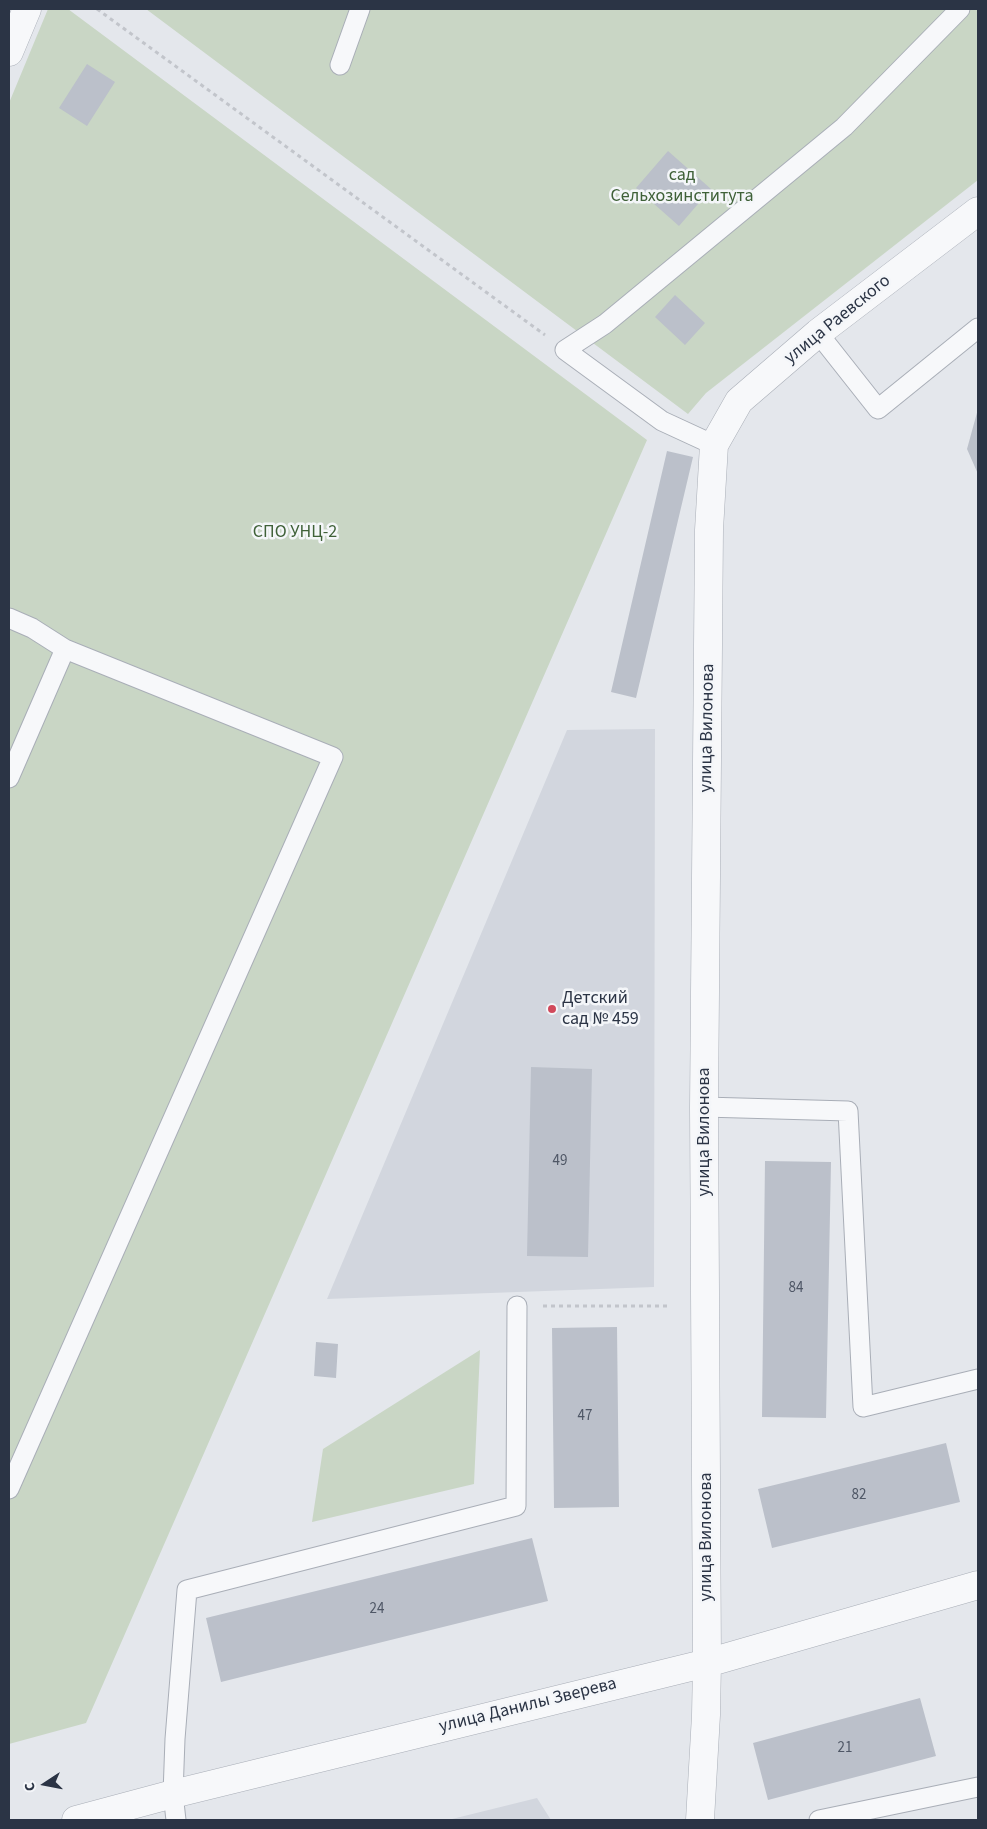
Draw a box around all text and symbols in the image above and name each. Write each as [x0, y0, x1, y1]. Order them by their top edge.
park label: сад Сельхозинститута [610, 165, 754, 208]
street label: улица Раевского [781, 271, 895, 369]
park label: СПО УНЦ-2 [253, 522, 337, 544]
street label: улица Вилонова [696, 663, 720, 793]
place label: Детский сад № 459 [562, 988, 639, 1030]
marker: Детский сад № 459 [546, 1003, 558, 1015]
street label: улица Вилонова [694, 1068, 716, 1196]
house number: 49 [553, 1153, 567, 1171]
house number: 84 [789, 1280, 803, 1298]
house number: 47 [578, 1408, 592, 1426]
street label: улица Вилонова [696, 1473, 718, 1601]
house number: 82 [852, 1487, 866, 1505]
house number: 24 [370, 1601, 384, 1619]
street label: улица Данилы Зверева [437, 1673, 619, 1739]
house number: 21 [838, 1740, 852, 1758]
north arrow [20, 1759, 70, 1809]
text: С [20, 1781, 41, 1793]

